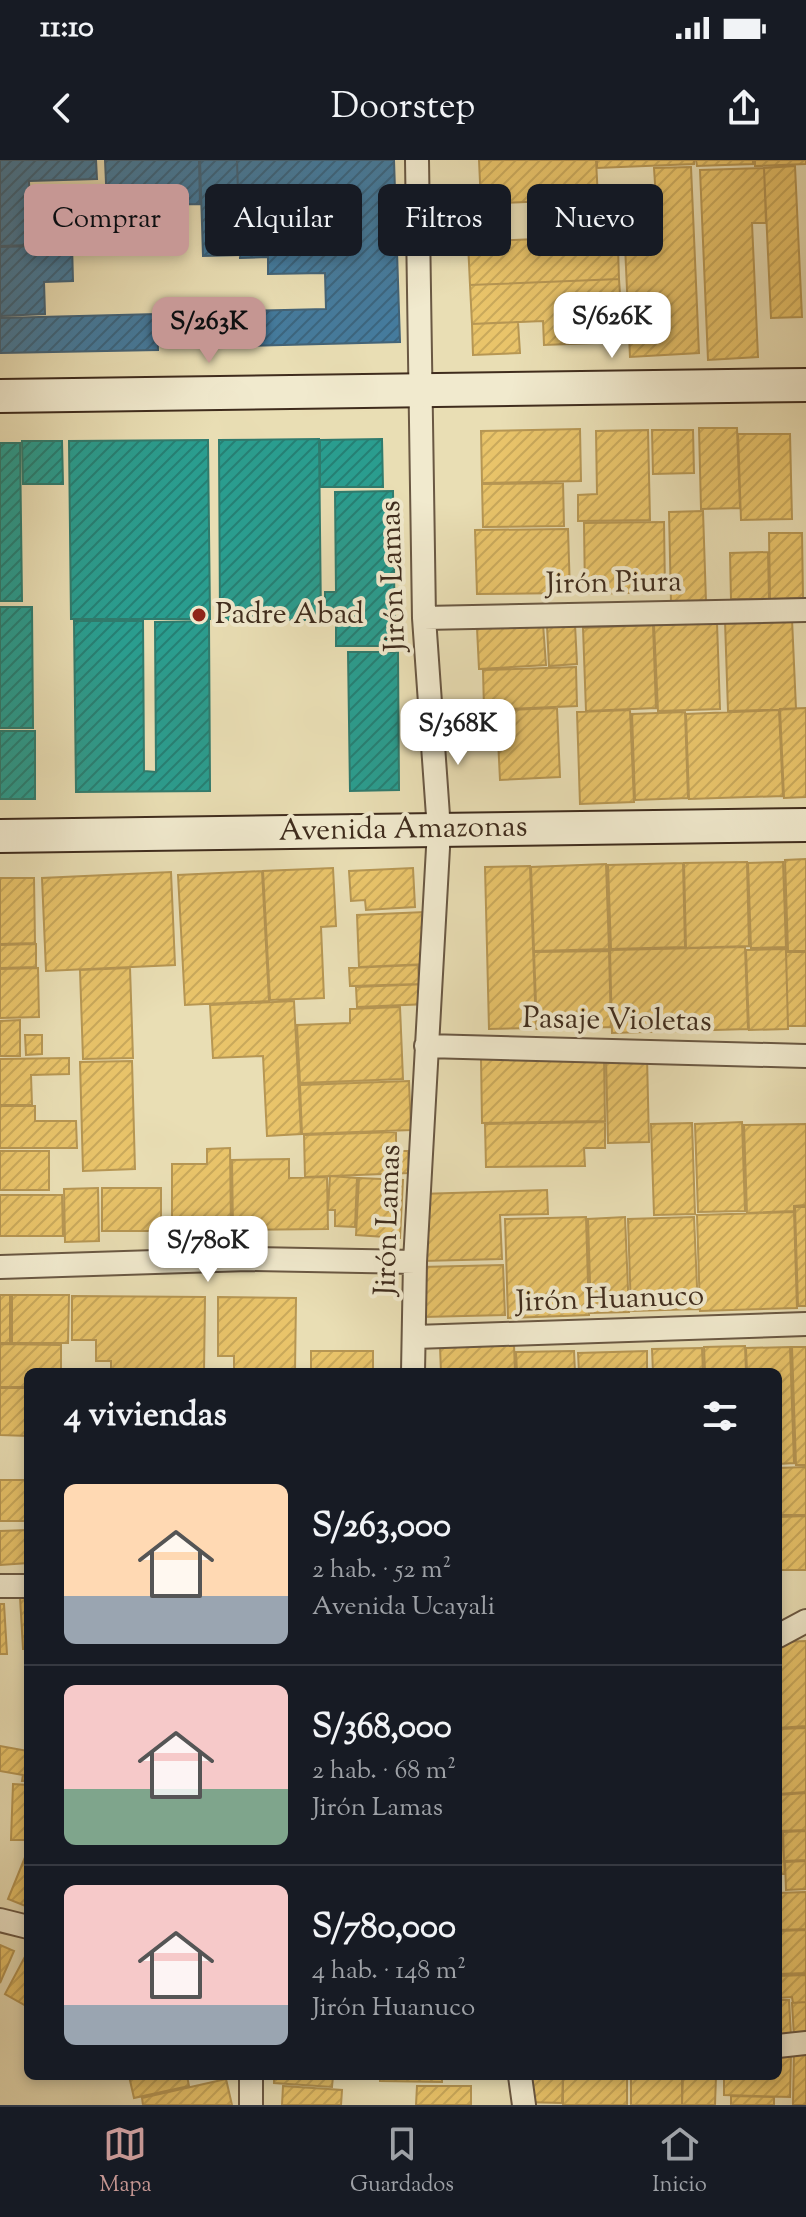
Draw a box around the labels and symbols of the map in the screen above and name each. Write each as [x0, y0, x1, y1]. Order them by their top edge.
pin: S/626K [547, 292, 677, 360]
pin: S/263K [144, 297, 274, 365]
street label: Jirón Lamas [370, 500, 418, 654]
street label: Jirón Piura [544, 561, 683, 607]
place label: Padre Abad [215, 594, 364, 637]
marker: Padre Abad [190, 606, 208, 624]
pin: S/368K [393, 699, 523, 767]
street label: Avenida Amazonas [278, 806, 528, 854]
street label: Pasaje Violetas [522, 998, 712, 1044]
street label: Jirón Lamas [365, 1144, 413, 1298]
pin: S/780K [143, 1216, 273, 1284]
street label: Jirón Huanuco [513, 1275, 705, 1325]

